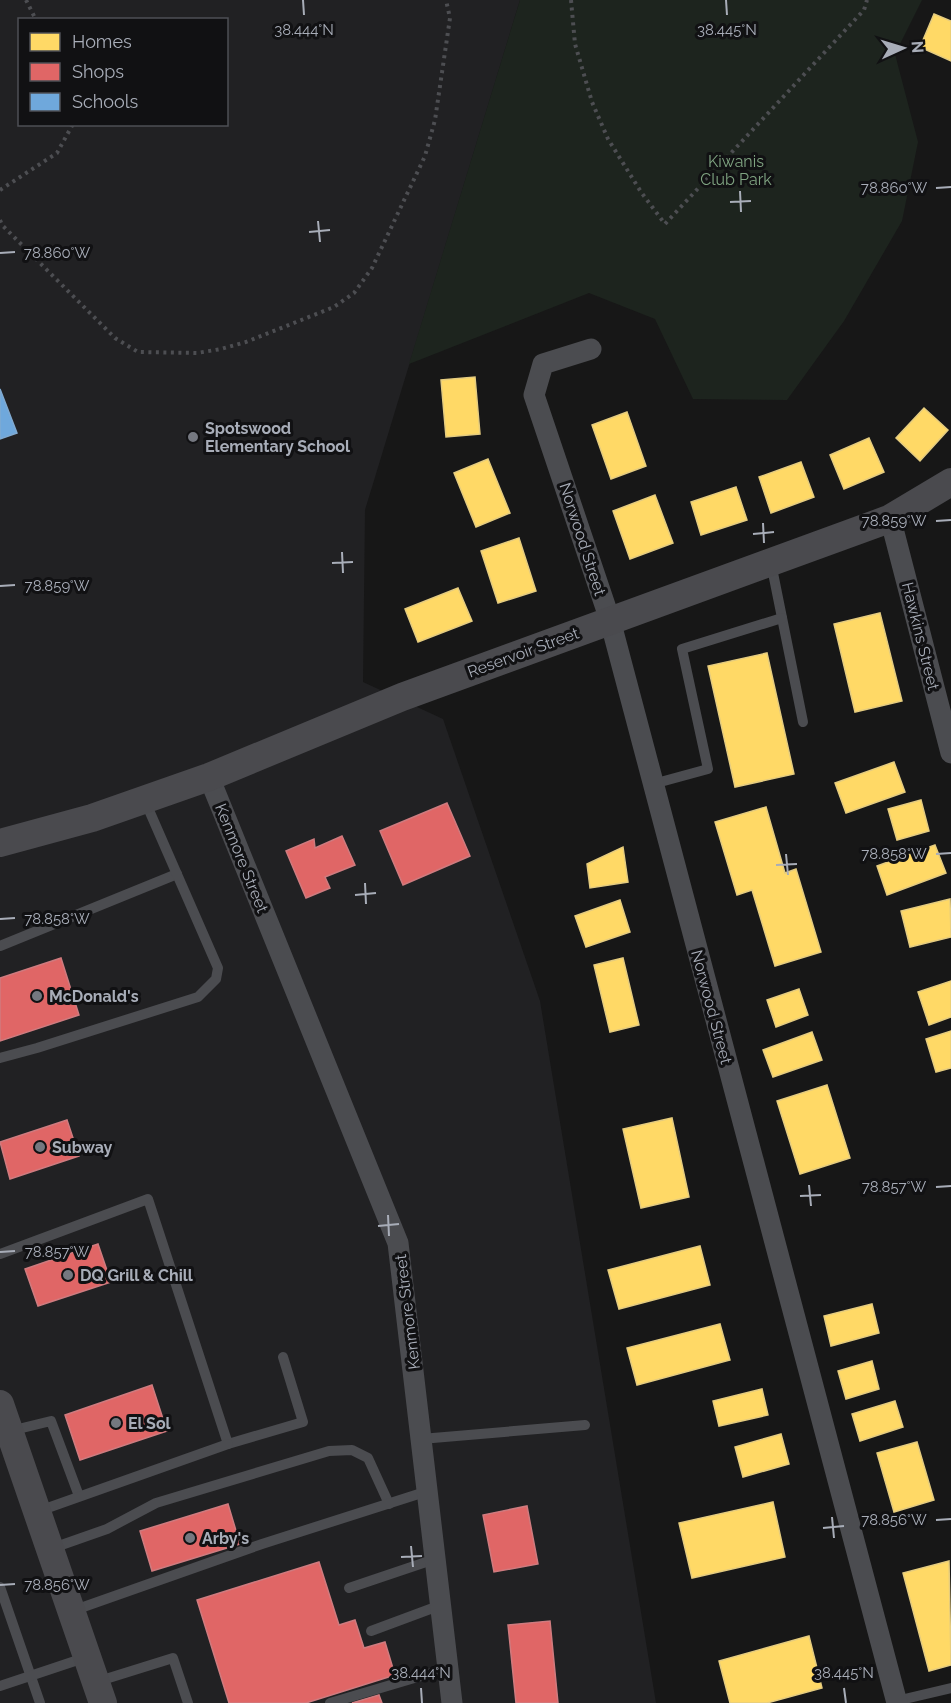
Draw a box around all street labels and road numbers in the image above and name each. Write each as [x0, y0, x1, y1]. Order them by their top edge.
street label: Norwood Street [555, 480, 610, 599]
street label: Hawkins Street [898, 580, 943, 693]
street label: Reservoir Street [465, 623, 582, 681]
street label: Kenmore Street [211, 801, 272, 916]
street label: Norwood Street [687, 948, 736, 1067]
street label: Kenmore Street [391, 1253, 424, 1371]

